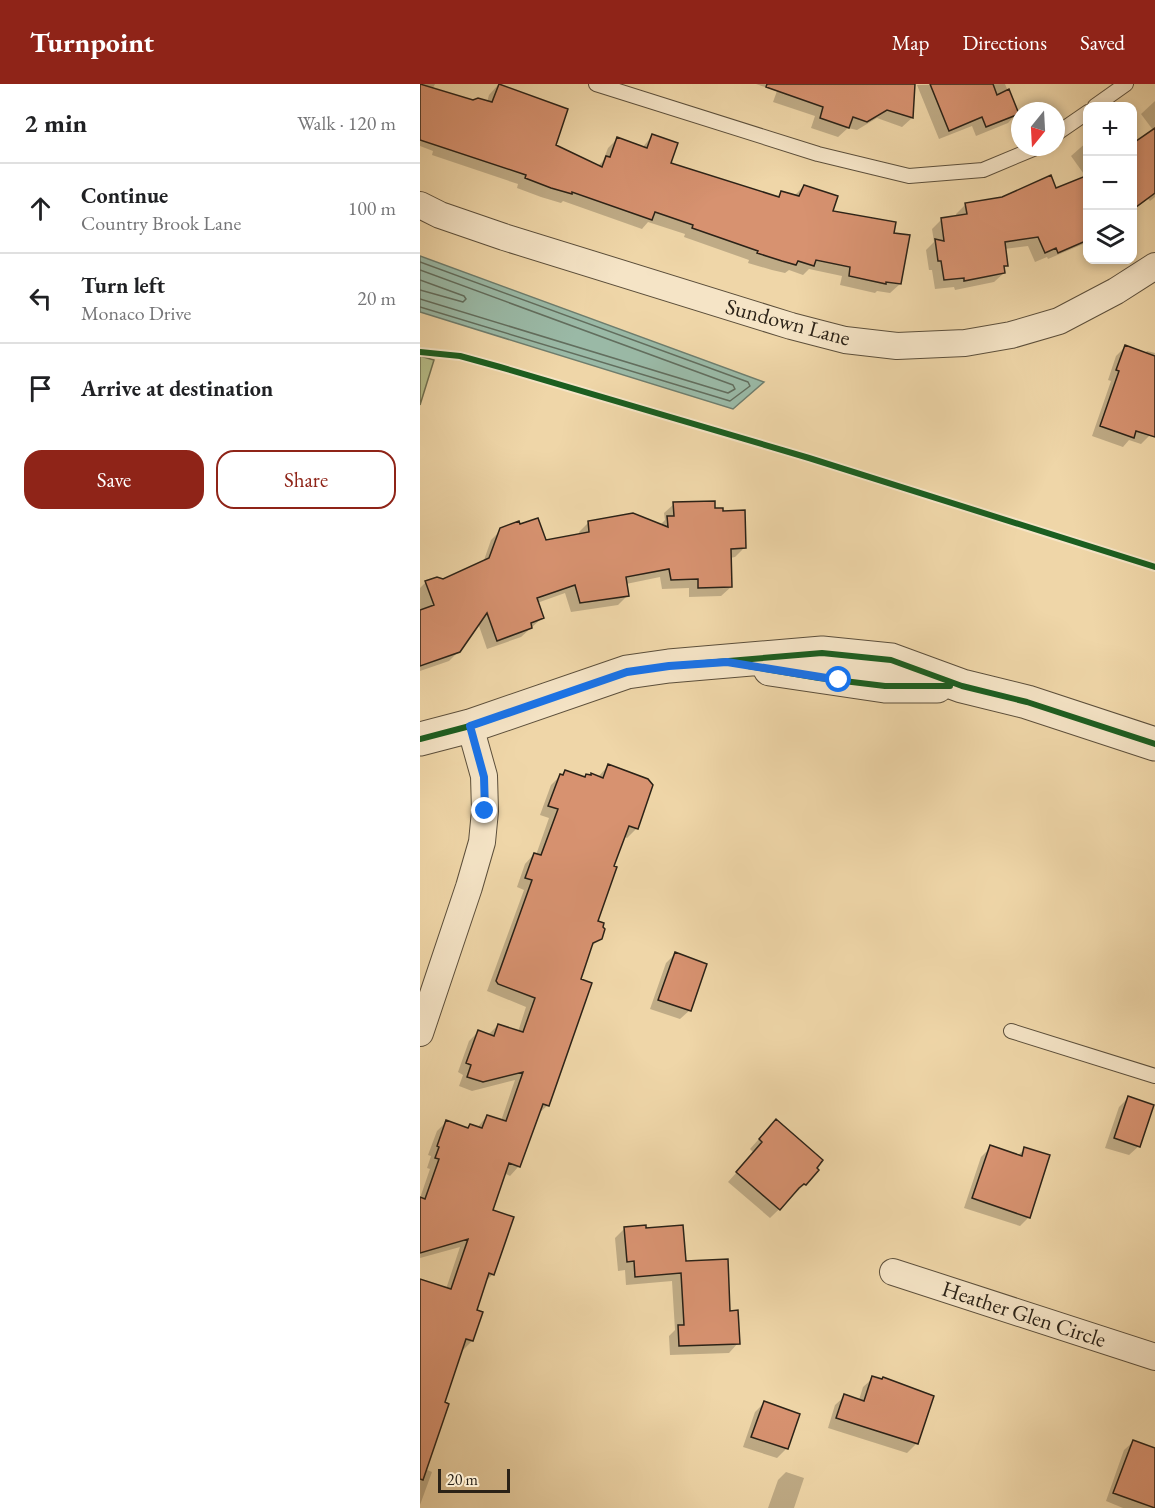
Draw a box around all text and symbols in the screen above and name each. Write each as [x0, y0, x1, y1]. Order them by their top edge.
text: Turnpoint [30, 24, 154, 60]
text: Map [892, 29, 929, 56]
text: Directions [962, 29, 1047, 56]
text: Saved [1080, 29, 1125, 56]
north arrow [1011, 102, 1065, 156]
map controls [1083, 102, 1137, 264]
button: + [1083, 102, 1137, 156]
text: 2 min [24, 106, 87, 140]
text: Walk · 120 m [297, 110, 396, 136]
button: − [1083, 156, 1137, 210]
text: Continue [81, 181, 168, 210]
icon: ahead [24, 192, 57, 225]
text: 100 m [348, 195, 396, 221]
text: Country Brook Lane [81, 210, 241, 236]
button: layers [1083, 210, 1137, 264]
text: Turn left [81, 271, 165, 300]
icon: left [24, 282, 57, 315]
text: 20 m [357, 285, 396, 311]
street label: Sundown Lane [722, 291, 854, 353]
text: Monaco Drive [81, 300, 191, 326]
icon: arrive [24, 372, 57, 405]
text: Arrive at destination [81, 374, 273, 403]
button: Save [24, 450, 204, 509]
button: Share [216, 450, 396, 509]
route start [825, 666, 851, 692]
route end [471, 797, 497, 823]
street label: Heather Glen Circle [938, 1274, 1110, 1354]
scale bar [438, 1466, 510, 1494]
text: 20 m [447, 1469, 478, 1490]

